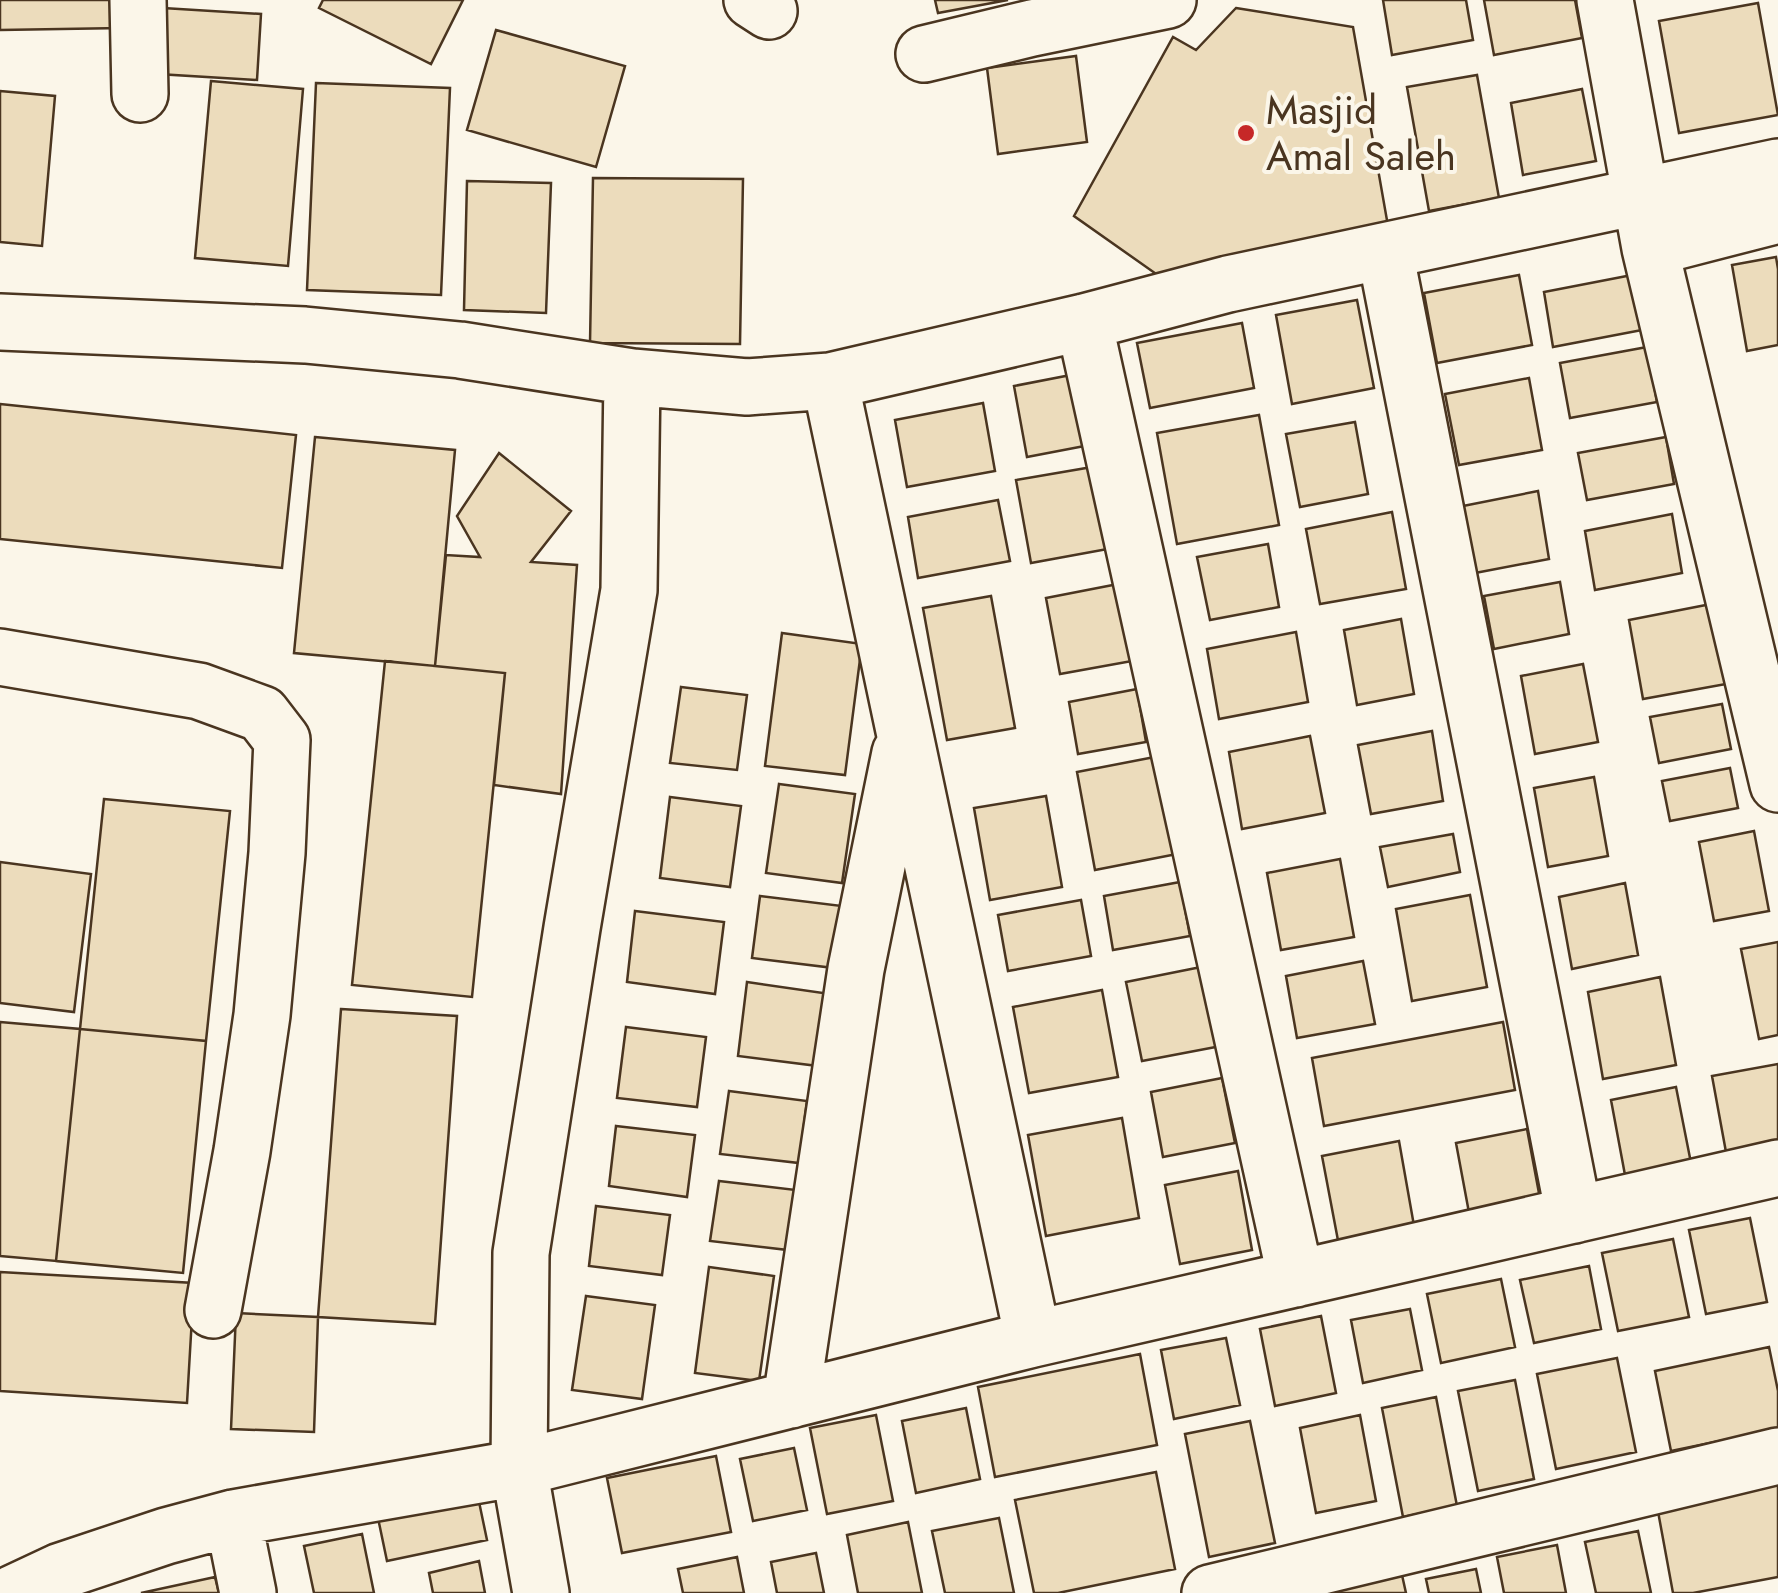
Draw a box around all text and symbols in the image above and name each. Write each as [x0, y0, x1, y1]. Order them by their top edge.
place label: Masjid Amal Saleh [1266, 81, 1456, 185]
marker: Masjid Amal Saleh [1235, 122, 1257, 144]

